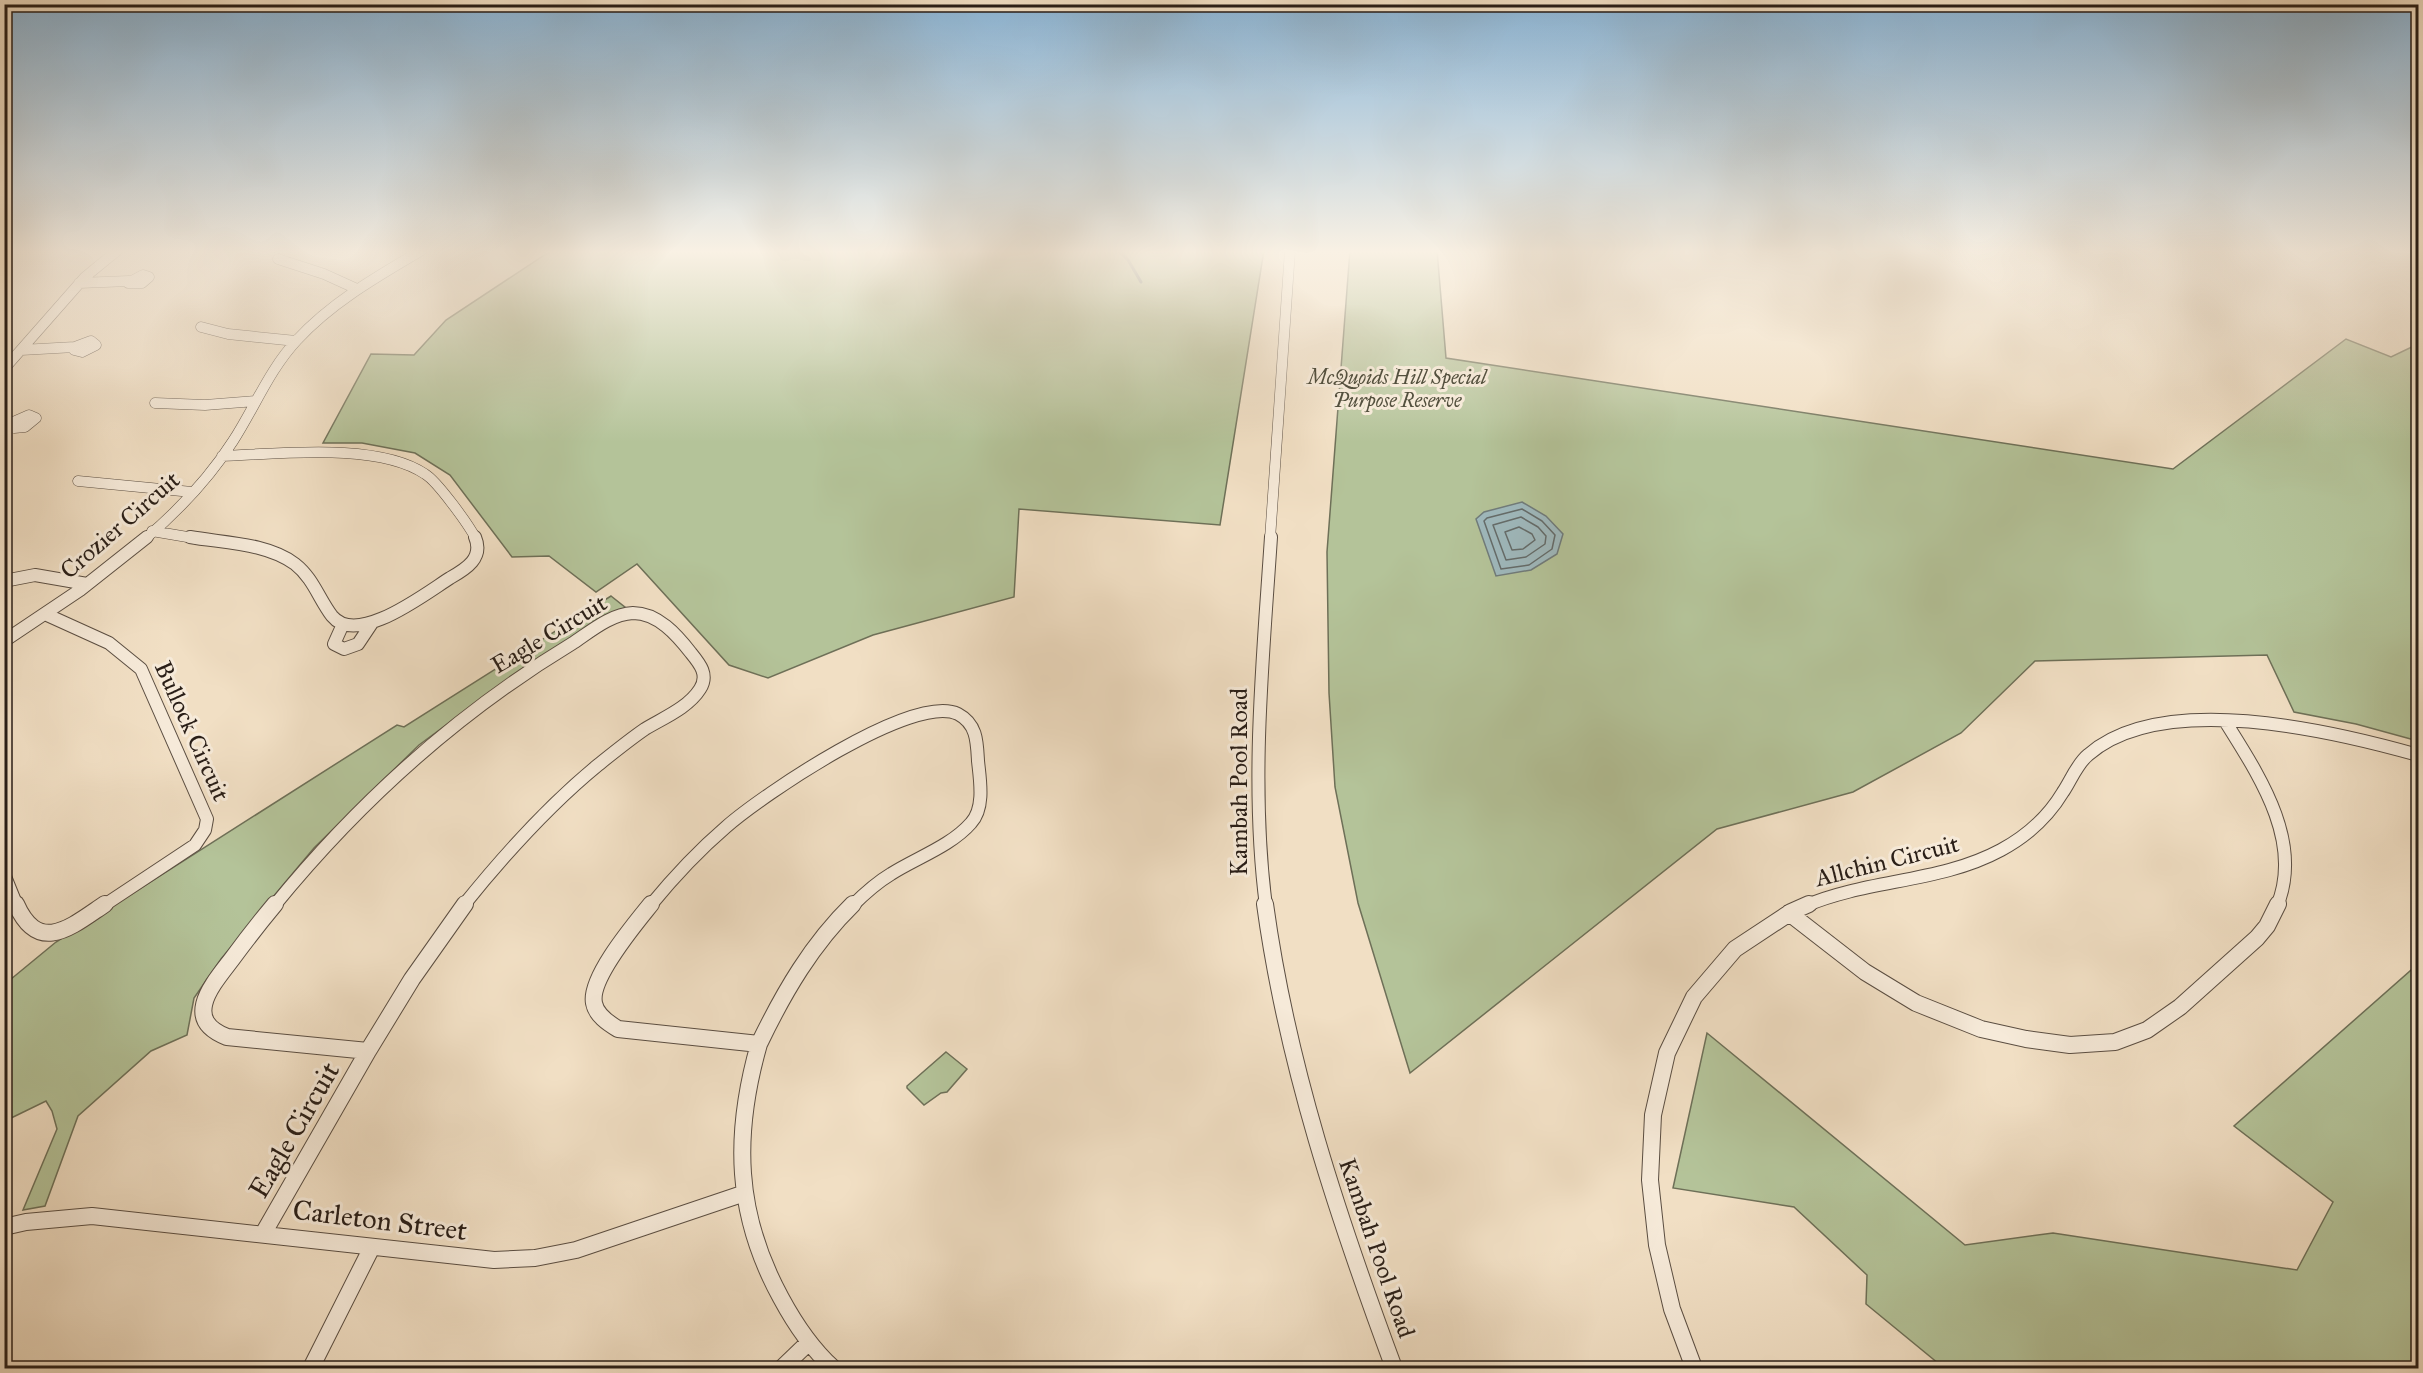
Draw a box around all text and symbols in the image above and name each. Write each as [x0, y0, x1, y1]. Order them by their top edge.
park label: McQuoids Hill Special Purpose Reserve [1306, 365, 1488, 413]
street label: Crozier Circuit [54, 464, 186, 585]
street label: Eagle Circuit [486, 587, 613, 680]
street label: Bullock Circuit [148, 656, 236, 806]
street label: Kambah Pool Road [1224, 688, 1254, 876]
street label: Allchin Circuit [1811, 829, 1962, 894]
street label: Eagle Circuit [241, 1056, 347, 1204]
street label: Kambah Pool Road [1332, 1154, 1422, 1342]
street label: Carleton Street [291, 1192, 469, 1248]

